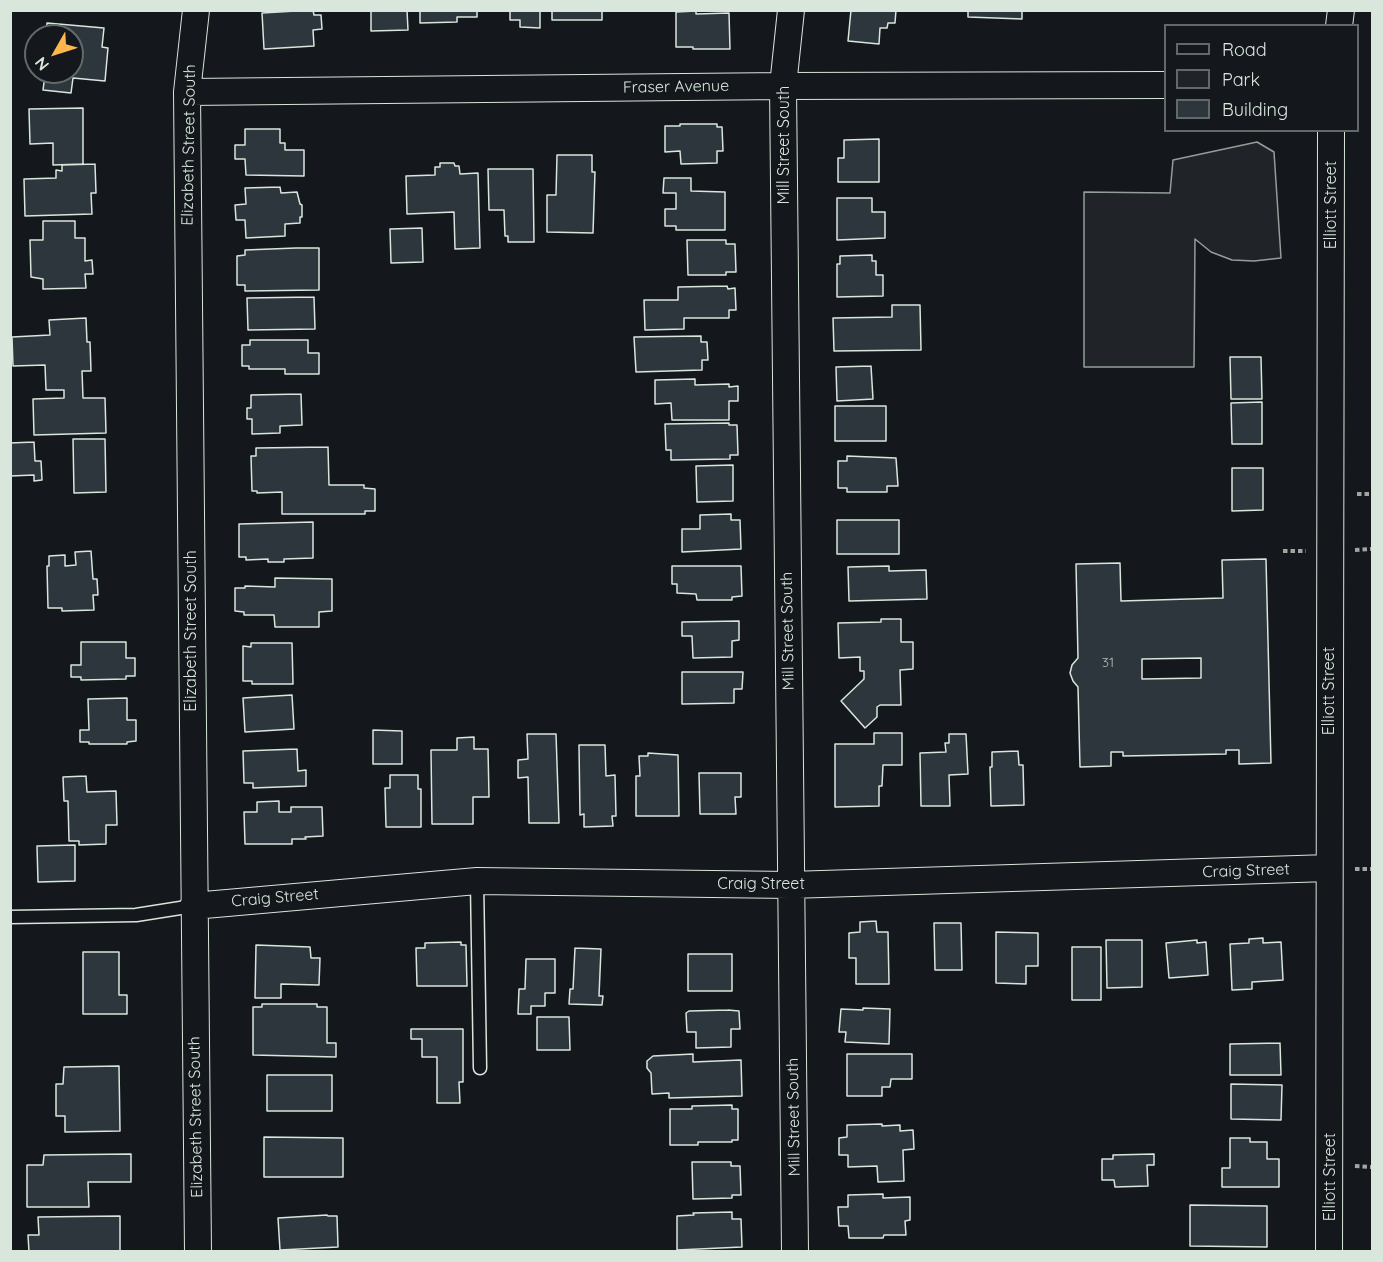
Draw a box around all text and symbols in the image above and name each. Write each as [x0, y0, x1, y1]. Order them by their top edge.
north arrow [24, 24, 84, 84]
legend [1164, 24, 1359, 132]
text: Road [1222, 38, 1267, 61]
text: N [30, 53, 53, 75]
street label: Elizabeth Street South [178, 64, 200, 226]
text: Park [1222, 68, 1260, 91]
street label: Fraser Avenue [623, 76, 729, 98]
street label: Mill Street South [774, 86, 794, 204]
text: Building [1222, 98, 1288, 121]
street label: Elliott Street [1321, 161, 1341, 249]
street label: Elizabeth Street South [181, 550, 201, 712]
street label: Mill Street South [777, 571, 799, 691]
street label: Elliott Street [1319, 647, 1339, 735]
house number: 31 [1102, 655, 1114, 671]
street label: Craig Street [1202, 860, 1290, 882]
street label: Craig Street [717, 874, 805, 894]
street label: Craig Street [231, 885, 319, 911]
street label: Elizabeth Street South [185, 1036, 207, 1198]
street label: Mill Street South [783, 1057, 805, 1177]
street label: Elliott Street [1320, 1133, 1340, 1221]

